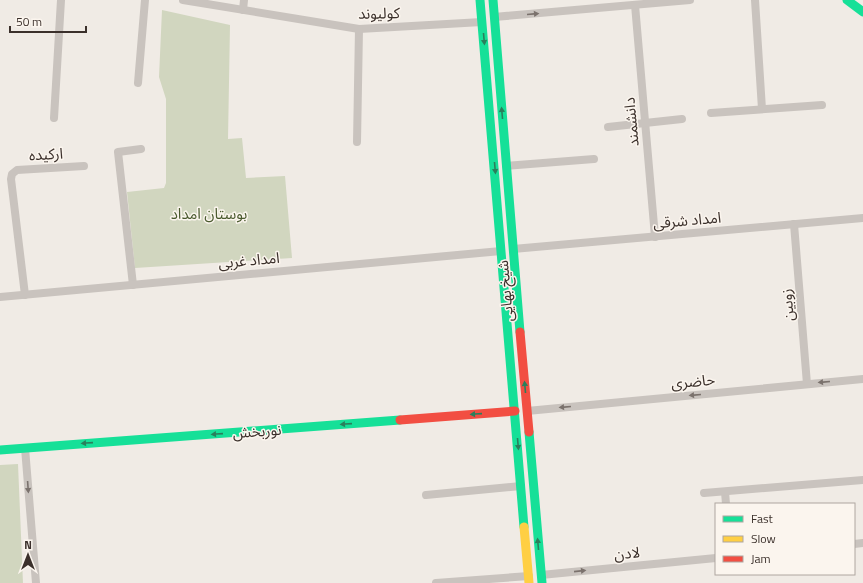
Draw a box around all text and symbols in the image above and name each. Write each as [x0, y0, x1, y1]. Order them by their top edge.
street label: کولیوند [358, 1, 401, 25]
scale bar [10, 8, 86, 34]
one-way arrow [527, 11, 539, 17]
text: 50 m [16, 12, 42, 31]
one-way arrow [480, 33, 487, 45]
street label: دانشمند [617, 96, 645, 148]
one-way arrow [498, 107, 505, 119]
street label: ارکیده [28, 142, 64, 166]
one-way arrow [491, 162, 498, 174]
park label: بوستان امداد [171, 202, 247, 225]
street label: امداد شرقی [652, 206, 722, 234]
street label: امداد غربی [217, 246, 281, 274]
street label: شیخ بهایی [491, 259, 520, 323]
street label: زوبین [774, 288, 800, 322]
street label: حاضری [670, 368, 716, 394]
one-way arrow [818, 379, 830, 386]
one-way arrow [521, 381, 528, 393]
one-way arrow [689, 391, 701, 398]
one-way arrow [559, 404, 571, 410]
one-way arrow [470, 411, 482, 418]
street label: نوربخش [232, 418, 282, 444]
one-way arrow [340, 421, 352, 428]
one-way arrow [211, 430, 223, 437]
one-way arrow [514, 438, 521, 450]
one-way arrow [81, 440, 93, 447]
one-way arrow [25, 481, 32, 493]
legend [715, 503, 855, 575]
text: Fast [751, 509, 774, 528]
text: Slow [751, 529, 776, 548]
north arrow [8, 535, 48, 575]
text: N [24, 537, 32, 553]
one-way arrow [535, 538, 542, 550]
street label: لادن [613, 540, 641, 566]
text: Jam [751, 549, 771, 568]
one-way arrow [574, 568, 586, 575]

